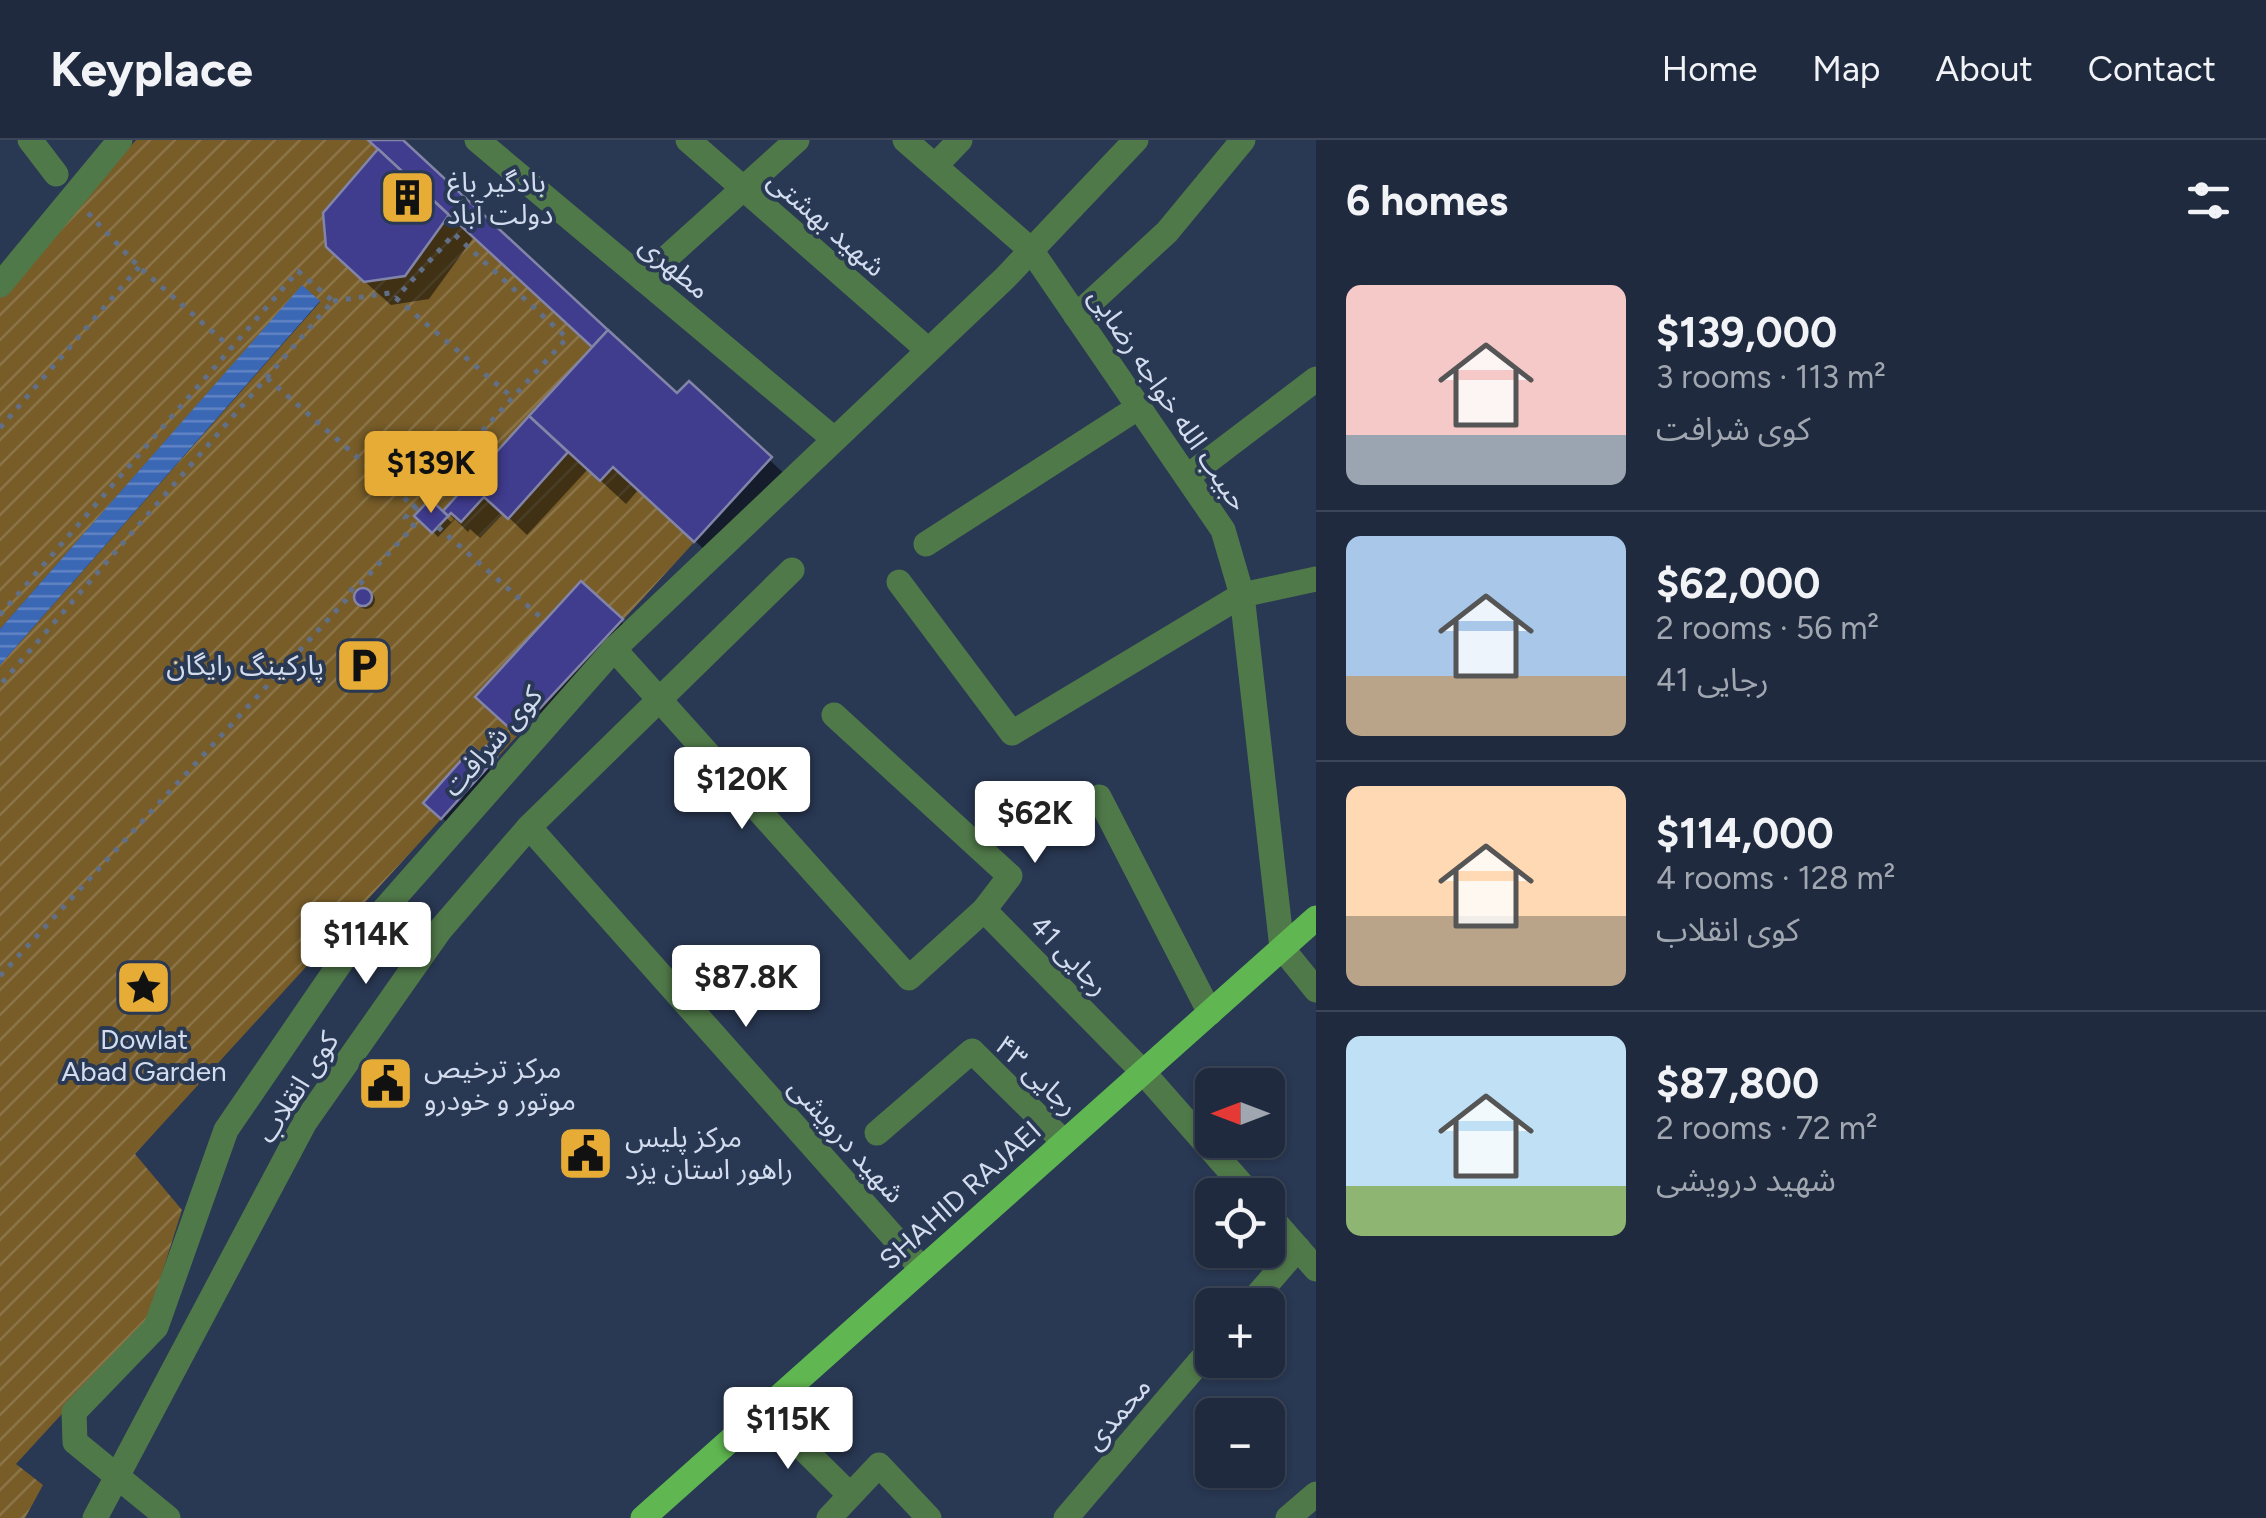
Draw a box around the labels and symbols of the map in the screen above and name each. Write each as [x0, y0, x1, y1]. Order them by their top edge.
street label: شهید بهشتی [761, 163, 893, 283]
place label: بادگیر باغ دولت آباد [447, 165, 553, 231]
building icon: بادگیر باغ دولت آباد [378, 168, 438, 228]
street label: مطهری [633, 228, 717, 306]
street label: حبیب الله خواجه رضایی [1082, 281, 1256, 517]
pin: $139K [361, 431, 501, 516]
parking icon: پارکینگ رایگان [333, 635, 393, 695]
place label: پارکینگ رایگان [166, 648, 324, 683]
street label: کوی شرافت [435, 679, 549, 803]
pin: $120K [672, 747, 812, 832]
pin: $62K [976, 781, 1094, 866]
pin: $114K [296, 902, 436, 987]
street label: رجایی 41 [1024, 908, 1116, 1002]
pin: $87.8K [665, 945, 827, 1030]
place icon: Dowlat Abad Garden [114, 958, 174, 1018]
place label: Dowlat Abad Garden [61, 1022, 227, 1088]
street label: کوی انقلاب [249, 1025, 346, 1149]
street label: رجایی ۴۳ [988, 1028, 1086, 1122]
place label: مرکز ترخیص موتور و خودرو [424, 1051, 576, 1117]
public building icon: مرکز ترخیص موتور و خودرو [355, 1054, 415, 1114]
north arrow [1195, 1068, 1285, 1158]
street label: شهید درویشی [782, 1070, 912, 1210]
street label: SHAHID RAJAEI [872, 1113, 1048, 1277]
place label: مرکز پلیس راهور استان یزد [625, 1120, 793, 1186]
public building icon: مرکز پلیس راهور استان یزد [556, 1123, 616, 1183]
street label: محمدی [1076, 1370, 1158, 1456]
pin: $115K [718, 1387, 858, 1472]

